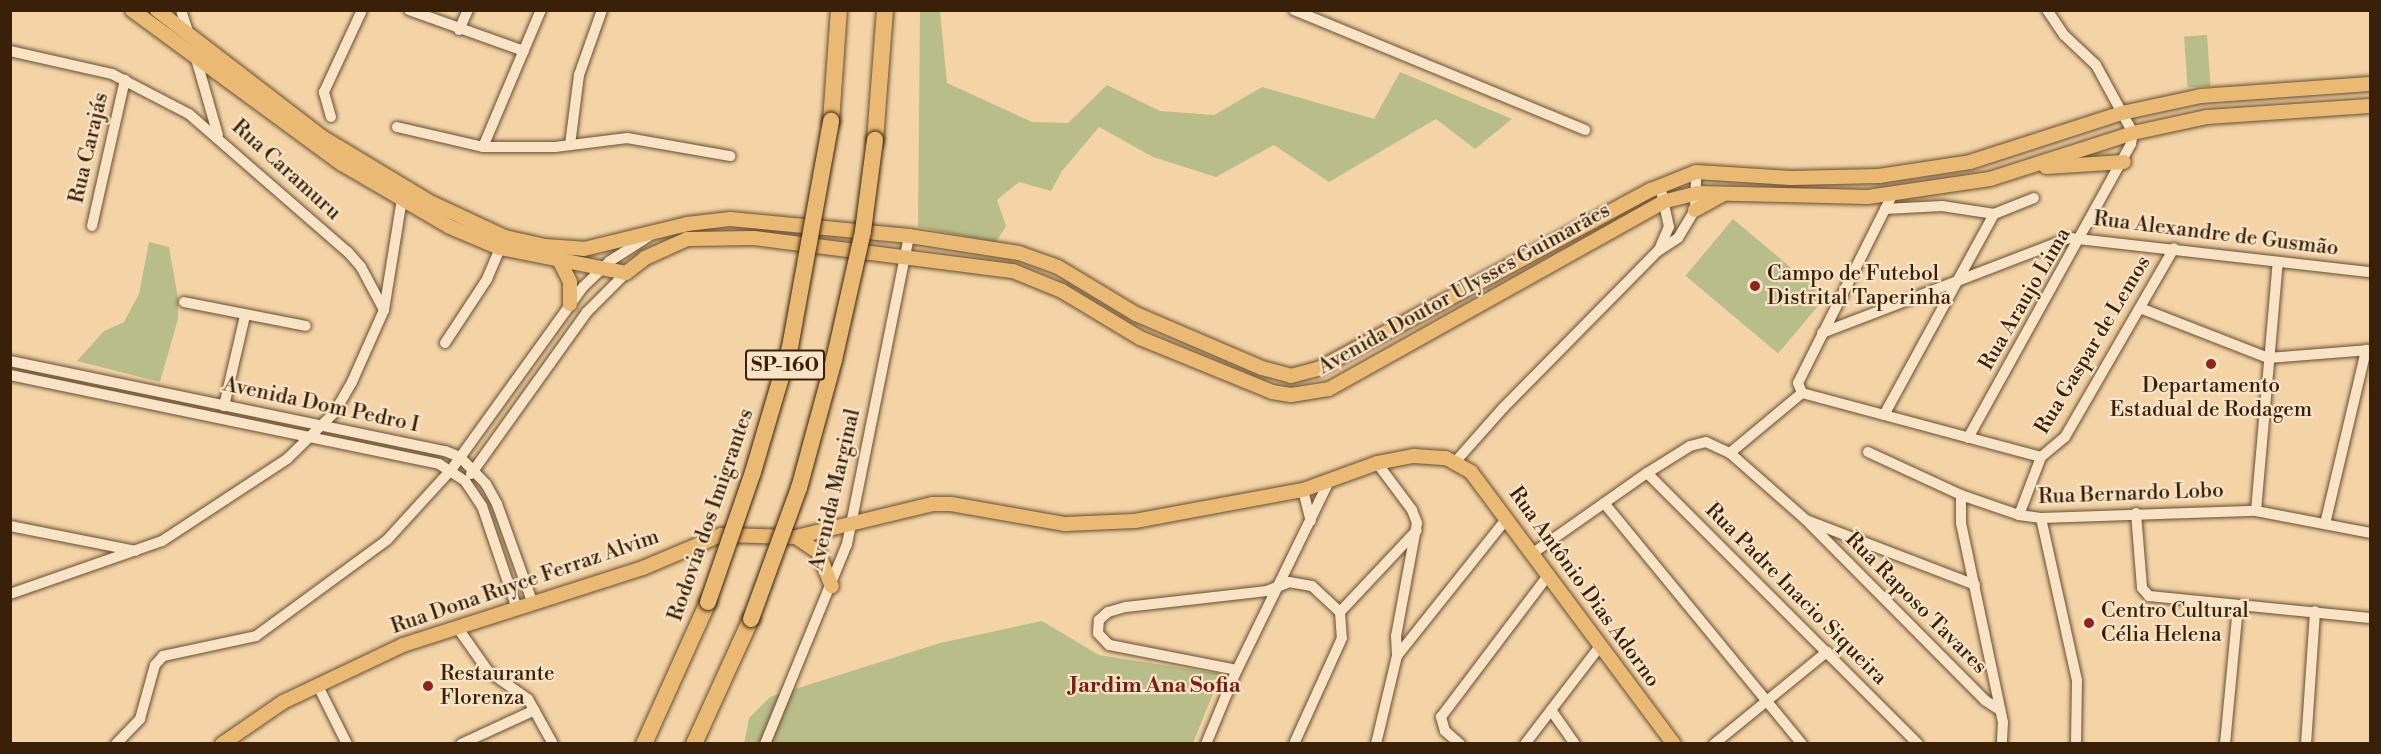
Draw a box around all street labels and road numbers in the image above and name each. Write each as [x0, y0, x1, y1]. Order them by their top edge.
street label: Rua Carajás [64, 90, 114, 206]
street label: Rua Caramuru [226, 114, 346, 226]
street label: Avenida Doutor Ulysses Guimarães [1313, 198, 1615, 380]
street label: Rua Alexandre de Gusmão [2092, 206, 2340, 262]
street label: Rua Araujo Lima [1974, 223, 2076, 375]
street label: Rua Gaspar de Lemos [2030, 251, 2156, 439]
road number: SP-160 [744, 348, 826, 382]
street label: Avenida Dom Pedro I [221, 372, 421, 438]
street label: Rodovia dos Imigrantes [663, 406, 759, 624]
street label: Avenida Marginal [804, 406, 866, 574]
street label: Rua Bernardo Lobo [2038, 478, 2224, 510]
street label: Rua Antônio Dias Adorno [1503, 482, 1665, 692]
street label: Rua Padre Inacio Siqueira [1700, 498, 1892, 690]
street label: Rua Dona Ruyce Ferraz Alvim [388, 524, 662, 640]
street label: Rua Raposo Tavares [1840, 527, 1992, 679]

